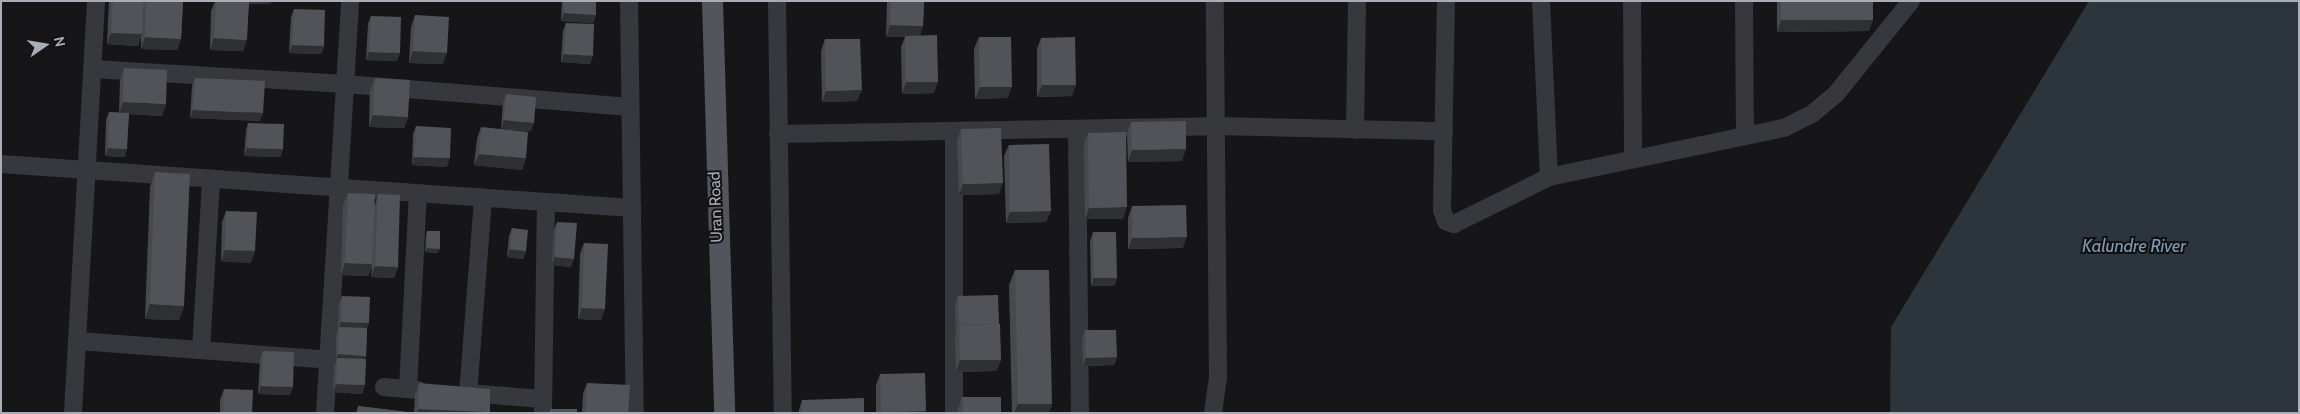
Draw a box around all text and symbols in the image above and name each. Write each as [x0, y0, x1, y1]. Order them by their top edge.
north arrow [20, 20, 70, 70]
text: N [50, 35, 69, 48]
street label: Uran Road [705, 171, 727, 243]
water label: Kalundre River [2082, 235, 2186, 257]

